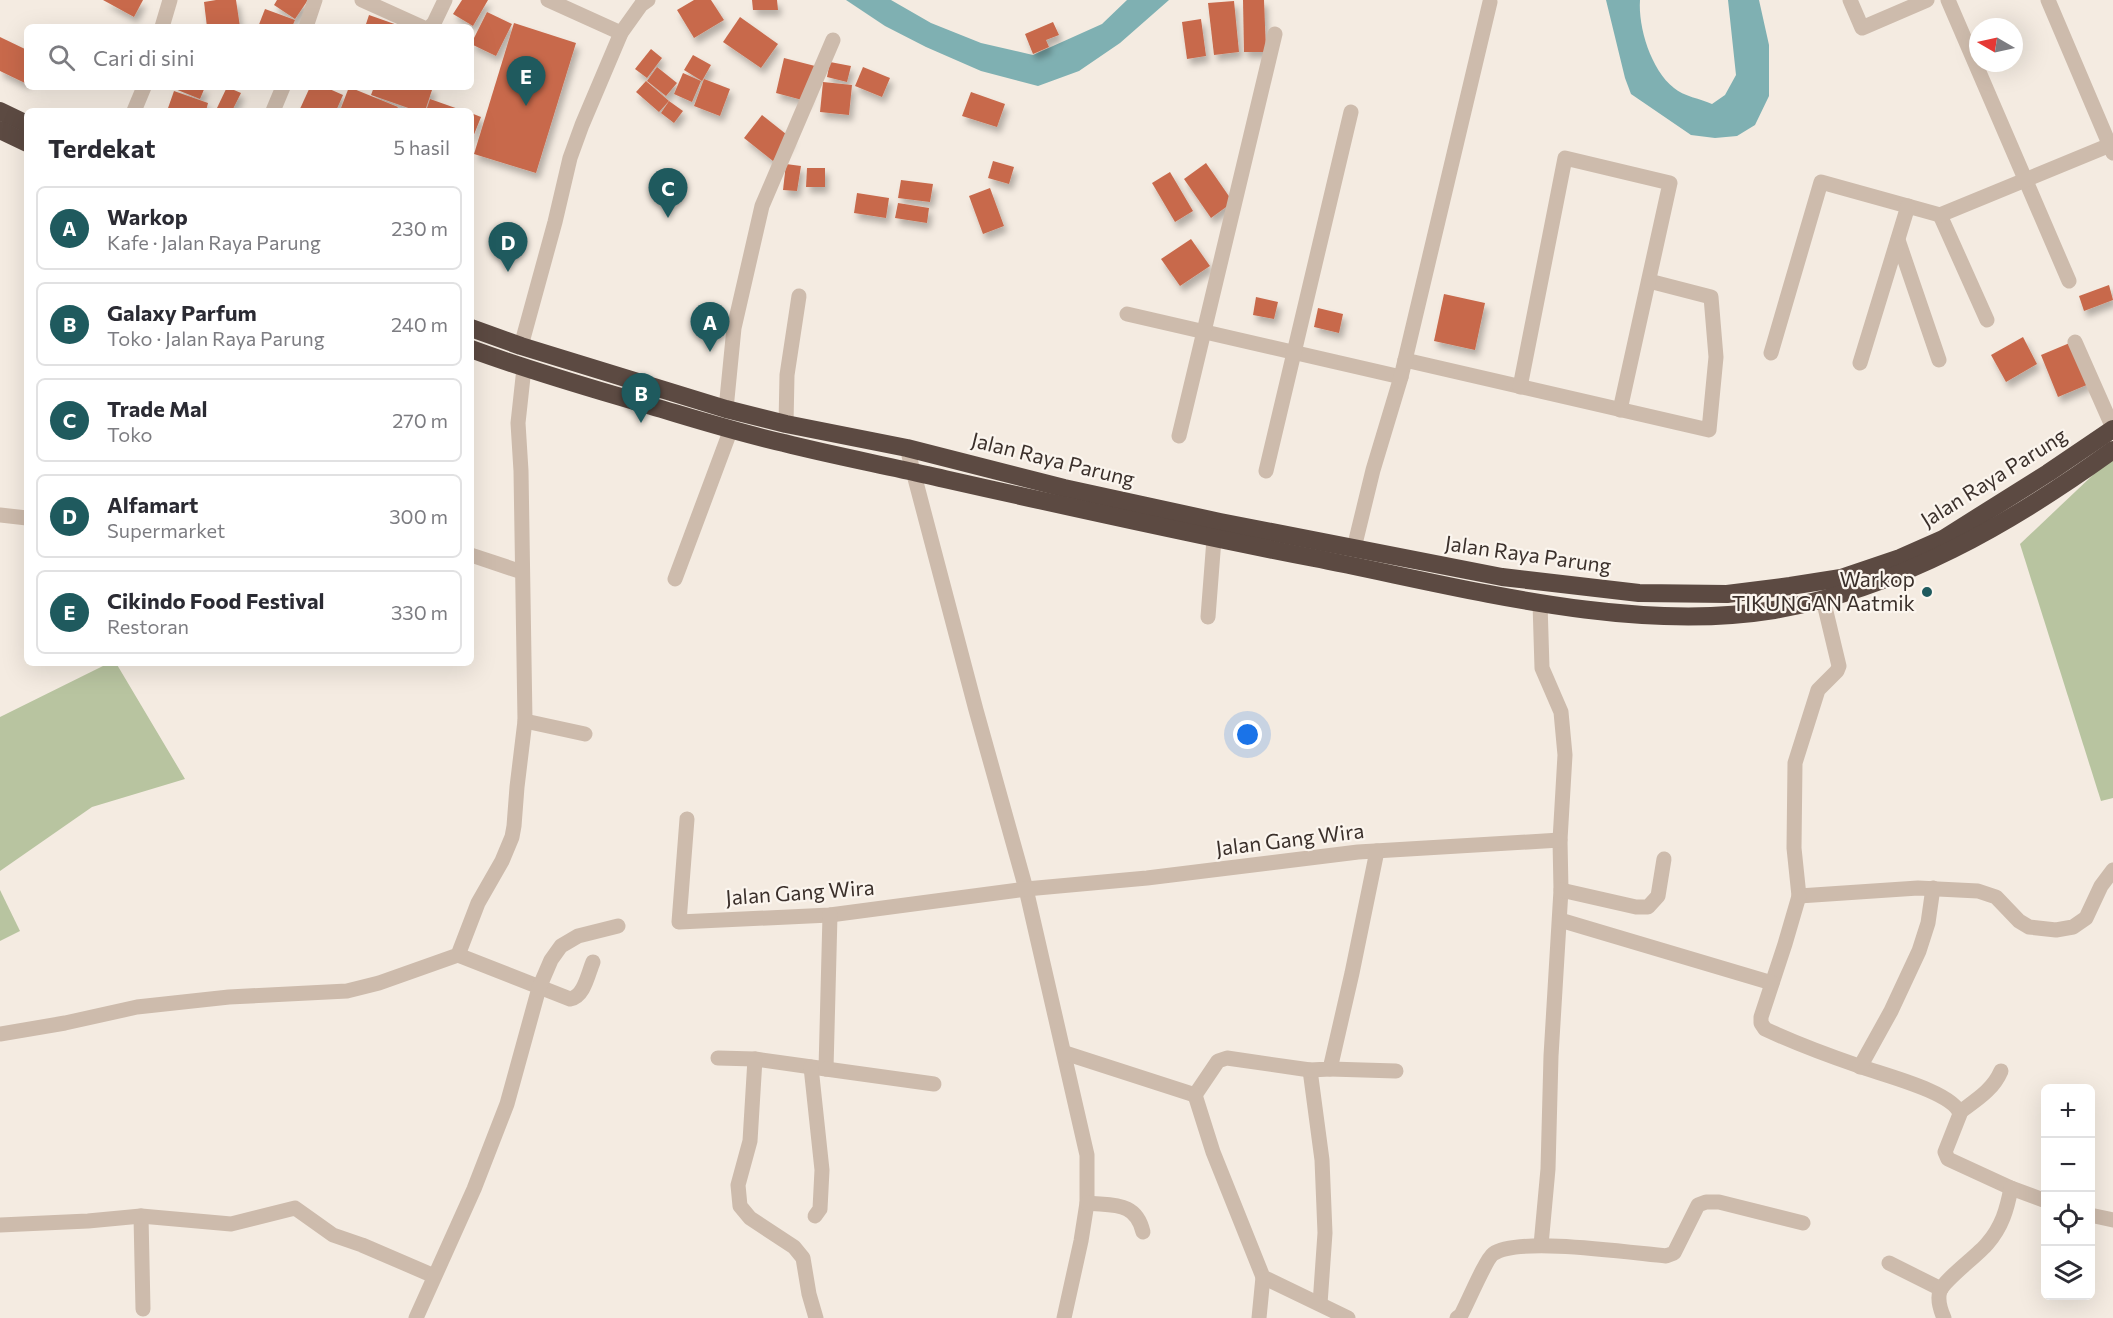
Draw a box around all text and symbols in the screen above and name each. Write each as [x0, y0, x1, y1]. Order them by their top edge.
north arrow [1969, 18, 2023, 72]
search box [24, 24, 474, 90]
icon: search [45, 41, 78, 74]
text: Cari di sini [93, 44, 195, 71]
pin: E [506, 57, 546, 106]
text: Terdekat [48, 132, 155, 163]
text: 5 hasil [393, 135, 450, 159]
pin: C [648, 168, 688, 218]
text: Warkop [107, 203, 188, 230]
text: A [62, 216, 77, 240]
text: 230 m [391, 216, 448, 240]
pin: D [488, 222, 528, 272]
text: Kafe · Jalan Raya Parung [107, 230, 321, 254]
text: Galaxy Parfum [107, 299, 257, 326]
pin: A [690, 302, 730, 352]
text: B [63, 312, 76, 336]
text: 240 m [391, 312, 448, 336]
text: Toko · Jalan Raya Parung [107, 326, 325, 350]
pin: B [622, 374, 660, 423]
text: Trade Mal [107, 395, 208, 422]
text: C [63, 408, 76, 432]
text: 270 m [392, 408, 448, 432]
text: Toko [107, 422, 153, 446]
street label: Jalan Raya Parung [1916, 422, 2071, 532]
street label: Jalan Raya Parung [969, 426, 1138, 491]
text: Alfamart [107, 491, 198, 518]
text: D [62, 504, 77, 528]
text: 300 m [389, 504, 448, 528]
text: Supermarket [107, 518, 225, 542]
street label: Jalan Raya Parung [1443, 529, 1613, 578]
place label: Warkop TIKUNGAN Aatmik [1732, 566, 1915, 615]
marker: Warkop TIKUNGAN Aatmik [1920, 585, 1934, 599]
text: Cikindo Food Festival [107, 587, 325, 614]
text: E [64, 600, 75, 624]
text: 330 m [391, 600, 448, 624]
text: Restoran [107, 614, 189, 638]
your location [1233, 720, 1262, 749]
street label: Jalan Gang Wira [1214, 817, 1365, 860]
street label: Jalan Gang Wira [725, 874, 875, 909]
map controls [2041, 1084, 2095, 1300]
button: + [2041, 1084, 2095, 1138]
button: − [2041, 1138, 2095, 1192]
button: locate [2041, 1192, 2095, 1246]
button: layers [2041, 1246, 2095, 1300]

